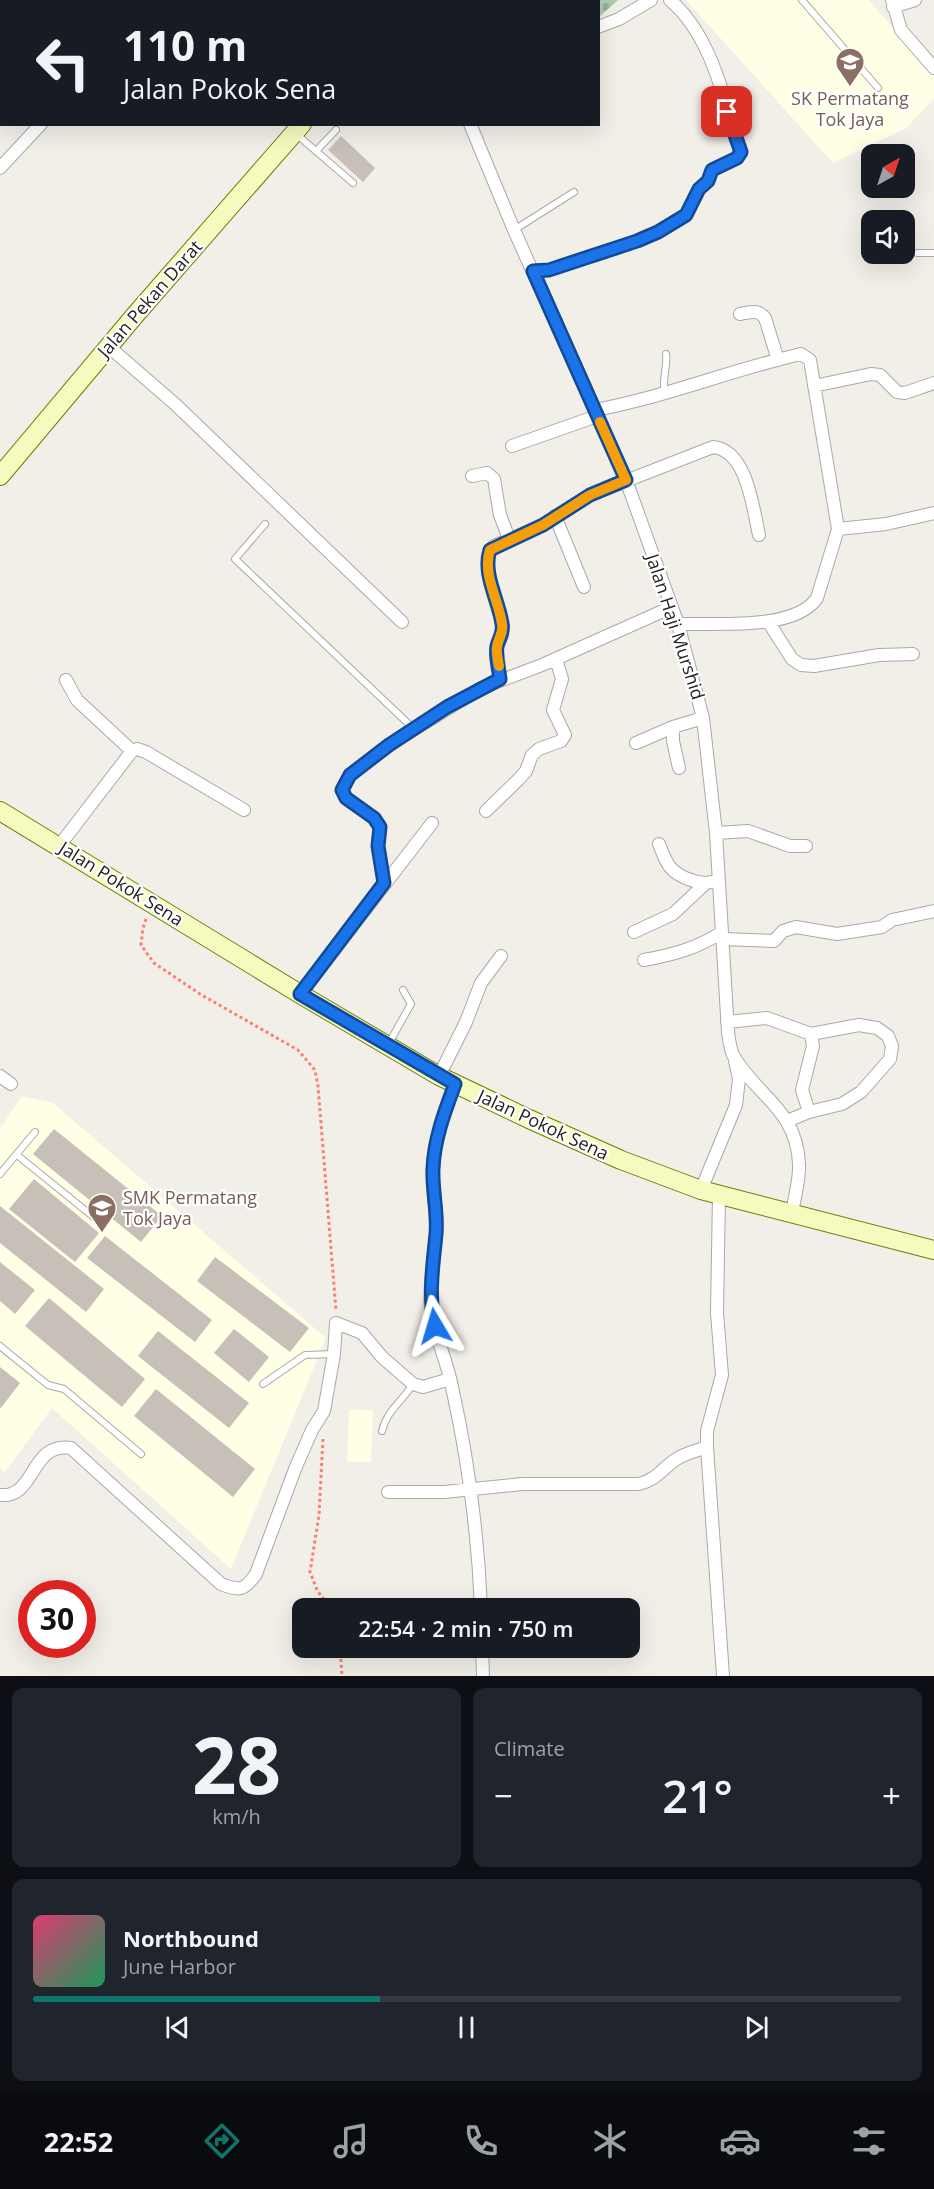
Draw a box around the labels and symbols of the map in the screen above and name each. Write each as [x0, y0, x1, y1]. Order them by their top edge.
school or university icon: SK Permatang Tok Jaya [834, 46, 866, 88]
pin [701, 86, 752, 137]
place label: SK Permatang Tok Jaya [791, 86, 909, 131]
north arrow [861, 144, 915, 198]
street label: Jalan Pekan Darat [90, 235, 207, 364]
street label: Jalan Haji Murshid [640, 549, 711, 703]
street label: Jalan Pokok Sena [53, 834, 188, 931]
street label: Jalan Pokok Sena [472, 1082, 613, 1165]
place label: SMK Permatang Tok Jaya [123, 1185, 257, 1230]
school or university icon: SMK Permatang Tok Jaya [86, 1192, 118, 1234]
position arrow [403, 1294, 467, 1358]
speed limit sign: 30 [18, 1580, 96, 1658]

